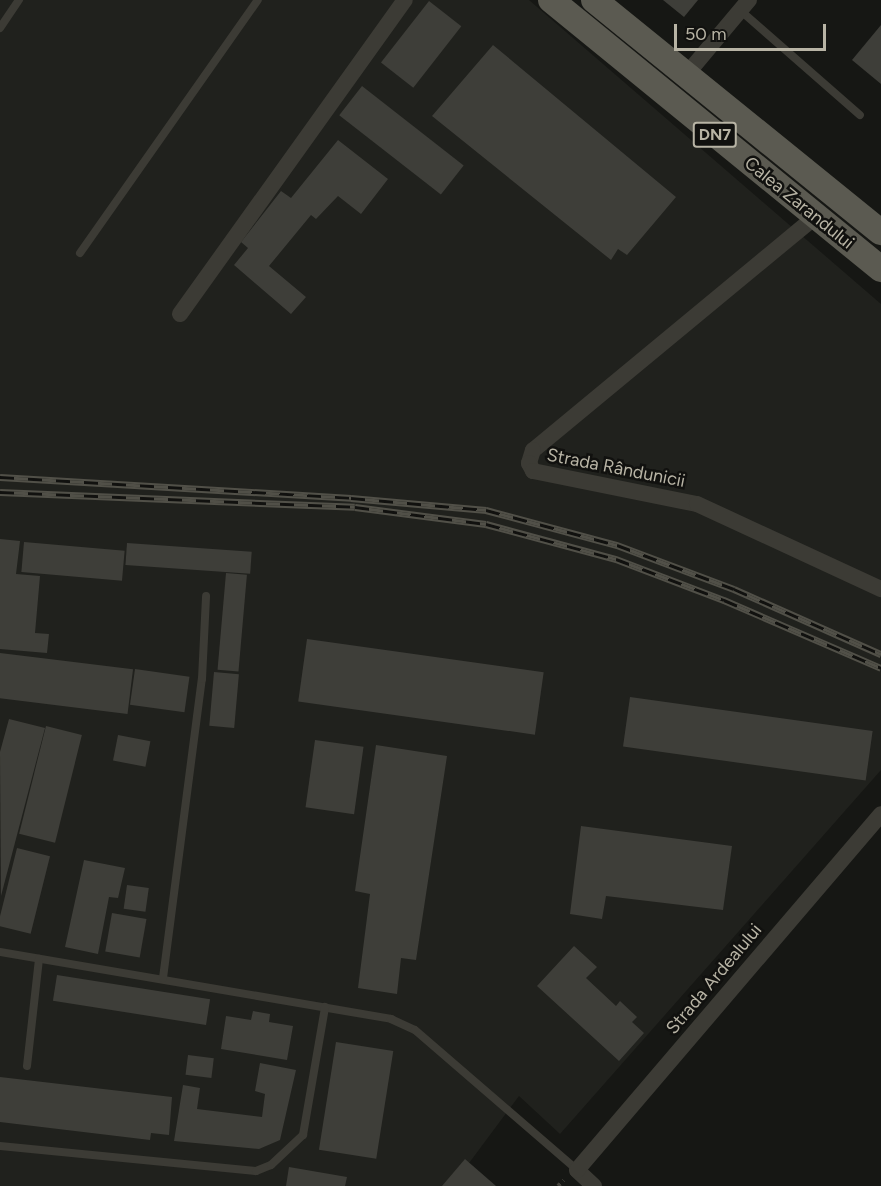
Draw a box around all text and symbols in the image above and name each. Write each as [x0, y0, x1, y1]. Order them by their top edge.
scale bar [677, 12, 828, 50]
text: 50 m [685, 23, 727, 45]
road number: DN7 [692, 122, 738, 148]
street label: Calea Zarandului [740, 152, 858, 254]
street label: Strada Rândunicii [545, 444, 687, 492]
street label: Strada Ardealului [662, 919, 766, 1039]

